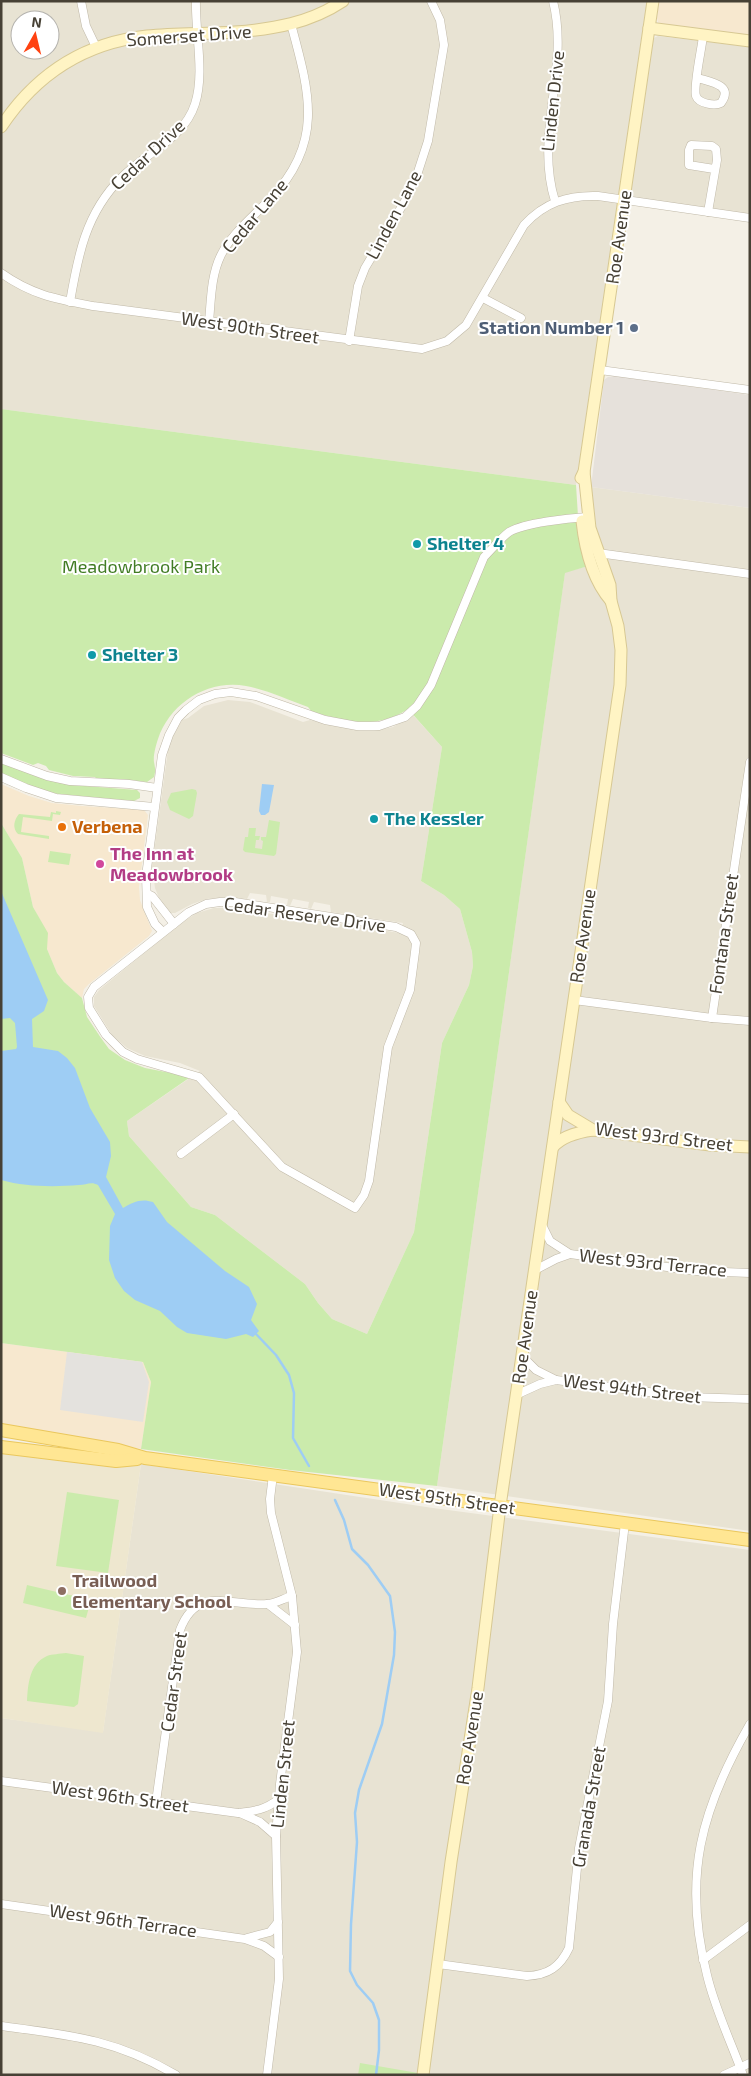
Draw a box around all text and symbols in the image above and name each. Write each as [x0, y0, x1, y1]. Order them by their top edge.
north arrow [10, 10, 60, 60]
text: N [31, 13, 43, 31]
street label: Somerset Drive [126, 20, 252, 50]
street label: Linden Drive [536, 49, 568, 152]
street label: Cedar Drive [106, 114, 189, 194]
street label: Linden Lane [360, 166, 426, 263]
street label: Cedar Lane [217, 174, 292, 257]
street label: Roe Avenue [601, 188, 636, 285]
street label: West 90th Street [180, 306, 321, 348]
place label: Station Number 1 [479, 316, 624, 338]
marker: Station Number 1 [628, 322, 640, 334]
place label: Shelter 4 [427, 532, 504, 554]
marker: Shelter 4 [411, 538, 423, 550]
park label: Meadowbrook Park [62, 555, 220, 577]
place label: Shelter 3 [102, 643, 178, 665]
marker: Shelter 3 [86, 649, 98, 661]
place label: The Kessler [384, 807, 484, 829]
marker: The Kessler [368, 813, 380, 825]
place label: Verbena [72, 815, 143, 837]
marker: Verbena [56, 821, 68, 833]
place label: The Inn at Meadowbrook [110, 842, 233, 885]
marker: The Inn at Meadowbrook [94, 858, 106, 870]
street label: Fontana Street [704, 872, 742, 995]
street label: Roe Avenue [565, 887, 600, 984]
street label: Cedar Reserve Drive [223, 892, 388, 936]
street label: West 93rd Street [594, 1117, 734, 1155]
street label: West 93rd Terrace [578, 1243, 728, 1281]
street label: Roe Avenue [507, 1288, 542, 1385]
street label: West 94th Street [562, 1369, 703, 1407]
street label: West 95th Street [377, 1478, 517, 1519]
place label: Trailwood Elementary School [72, 1569, 232, 1612]
marker: Trailwood Elementary School [56, 1585, 68, 1597]
street label: Cedar Street [155, 1630, 191, 1733]
street label: Roe Avenue [451, 1689, 487, 1786]
street label: Linden Street [265, 1719, 299, 1829]
street label: Granada Street [567, 1744, 610, 1869]
street label: West 96th Street [50, 1775, 190, 1817]
street label: West 96th Terrace [48, 1899, 198, 1941]

